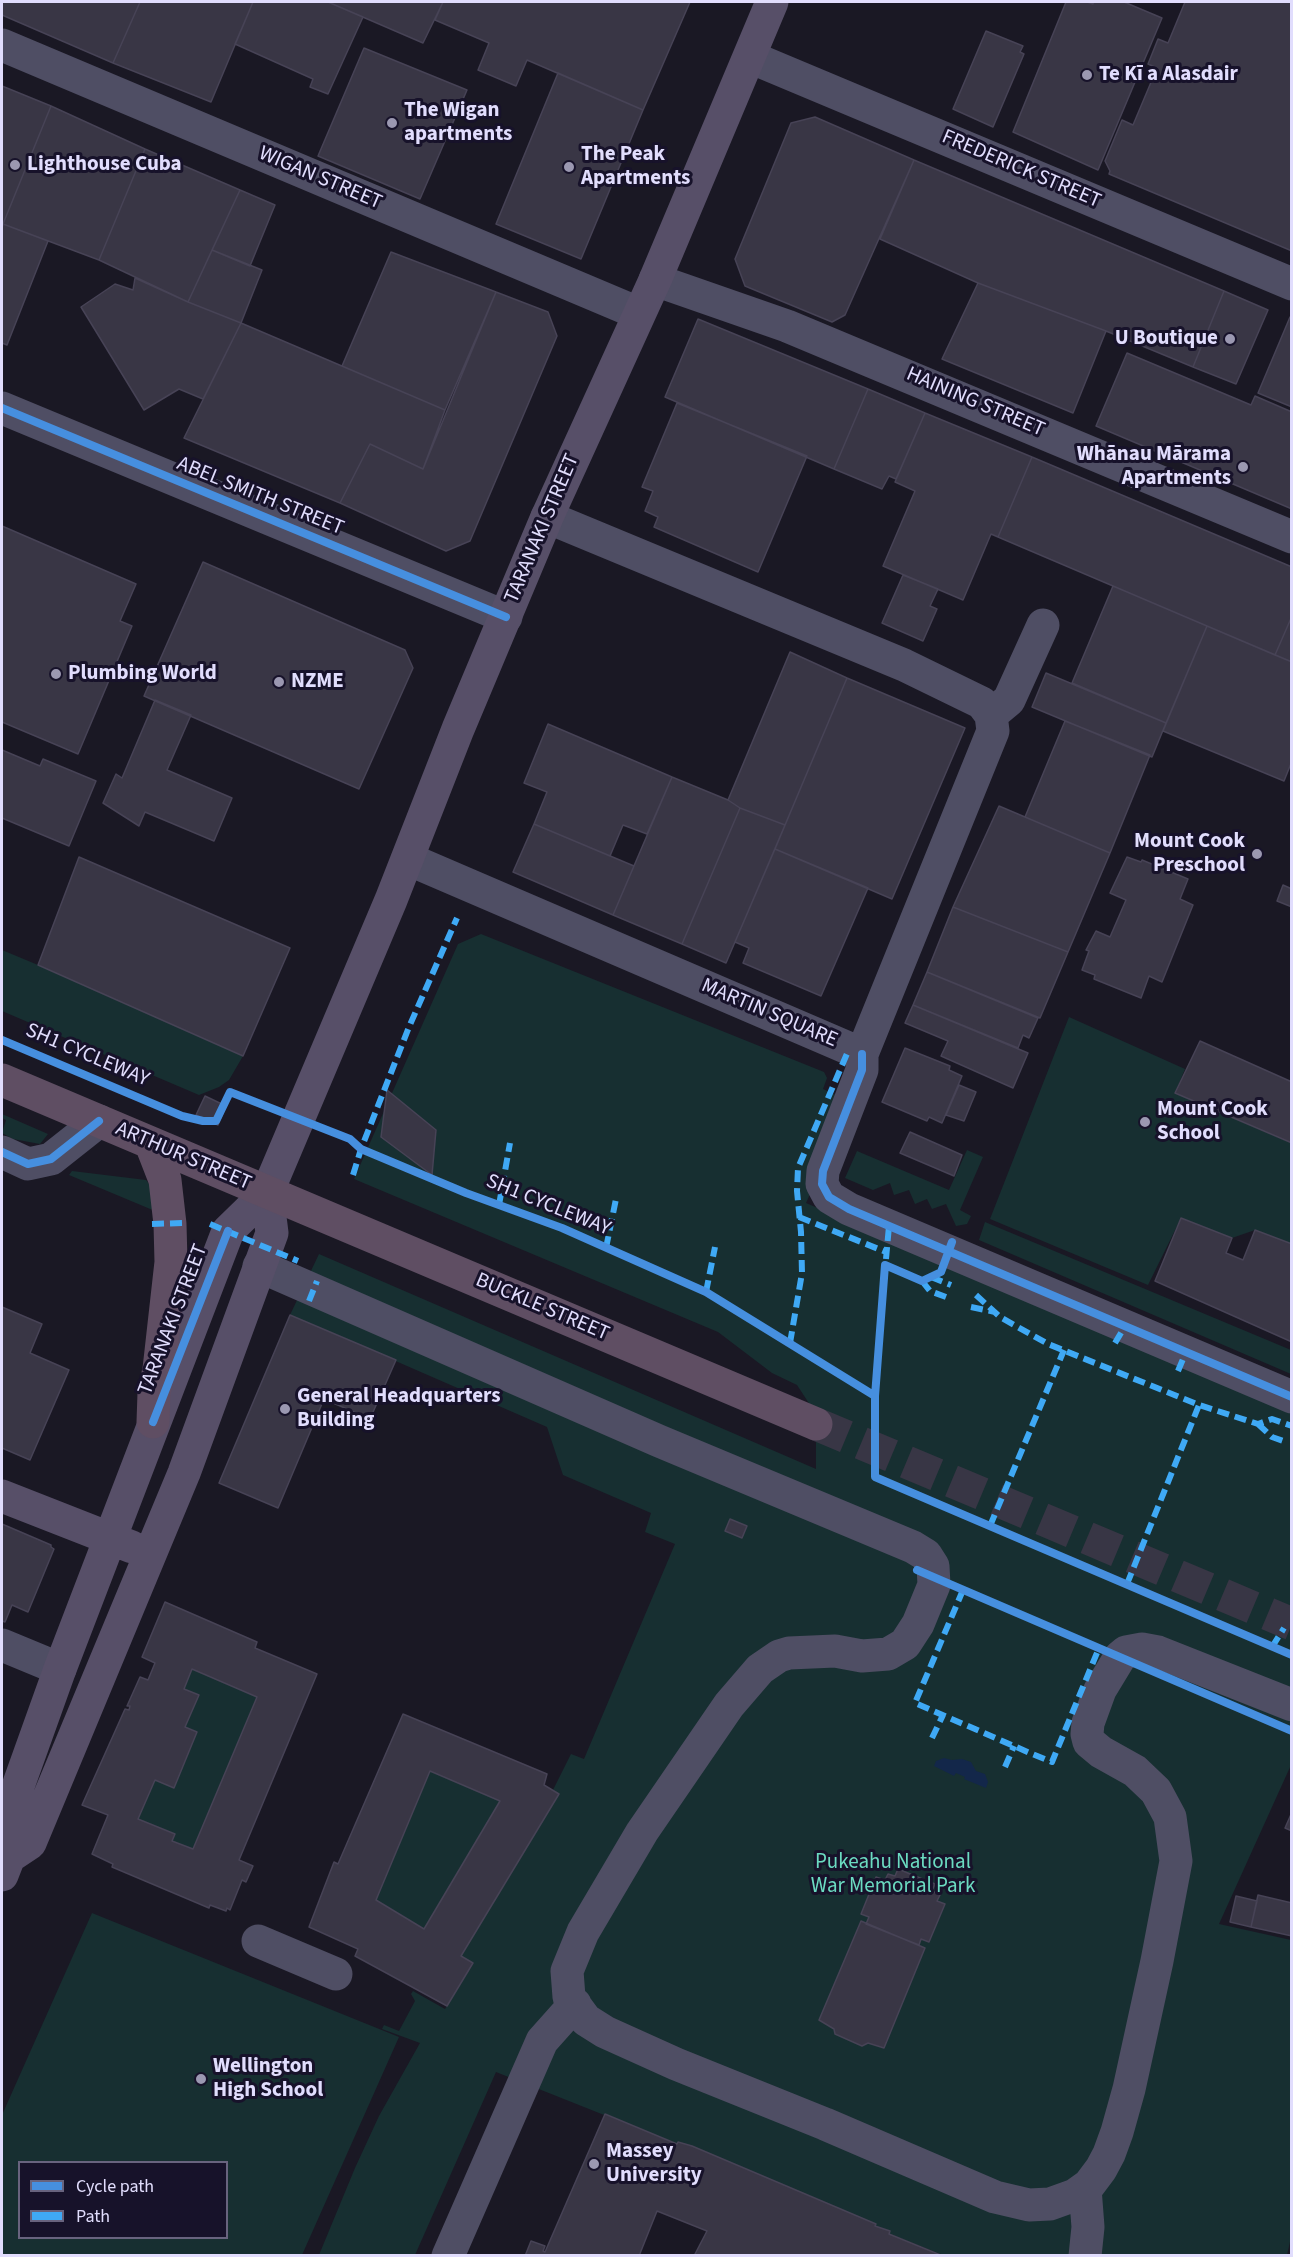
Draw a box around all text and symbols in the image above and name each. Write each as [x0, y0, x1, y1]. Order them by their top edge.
place label: Te Kī a Alasdair [1099, 62, 1238, 88]
marker: Te Kī a Alasdair [1080, 68, 1094, 82]
place label: The Wigan apartments [404, 98, 512, 148]
marker: The Wigan apartments [385, 116, 399, 130]
street label: FREDERICK STREET [938, 125, 1104, 215]
street label: WIGAN STREET [255, 142, 385, 216]
place label: The Peak Apartments [581, 142, 690, 192]
place label: Lighthouse Cuba [27, 152, 182, 178]
marker: Lighthouse Cuba [8, 158, 22, 172]
marker: The Peak Apartments [562, 160, 576, 174]
place label: U Boutique [1115, 326, 1218, 352]
marker: U Boutique [1223, 332, 1237, 346]
street label: HAINING STREET [902, 363, 1048, 443]
place label: Whānau Mārama Apartments [1077, 442, 1231, 492]
street label: TARANAKI STREET [500, 451, 586, 607]
street label: ABEL SMITH STREET [173, 452, 347, 542]
marker: Whānau Mārama Apartments [1236, 460, 1250, 474]
place label: Plumbing World [68, 661, 217, 687]
marker: Plumbing World [49, 667, 63, 681]
place label: NZME [291, 669, 344, 695]
marker: NZME [272, 675, 286, 689]
place label: Mount Cook Preschool [1134, 829, 1245, 879]
marker: Mount Cook Preschool [1250, 847, 1264, 861]
street label: MARTIN SQUARE [697, 974, 841, 1054]
street label: SH1 CYCLEWAY [21, 1019, 153, 1093]
place label: Mount Cook School [1157, 1097, 1268, 1147]
marker: Mount Cook School [1138, 1115, 1152, 1129]
street label: ARTHUR STREET [111, 1117, 255, 1197]
street label: SH1 CYCLEWAY [482, 1170, 614, 1242]
street label: TARANAKI STREET [134, 1241, 214, 1399]
street label: BUCKLE STREET [471, 1268, 613, 1348]
place label: General Headquarters Building [297, 1384, 501, 1434]
marker: General Headquarters Building [278, 1402, 292, 1416]
park label: Pukeahu National War Memorial Park [811, 1850, 975, 1900]
place label: Wellington High School [213, 2054, 323, 2104]
marker: Wellington High School [194, 2072, 208, 2086]
place label: Massey University [606, 2139, 702, 2189]
marker: Massey University [587, 2157, 601, 2171]
legend [18, 2161, 228, 2239]
text: Cycle path [76, 2174, 154, 2199]
text: Path [76, 2204, 110, 2229]

